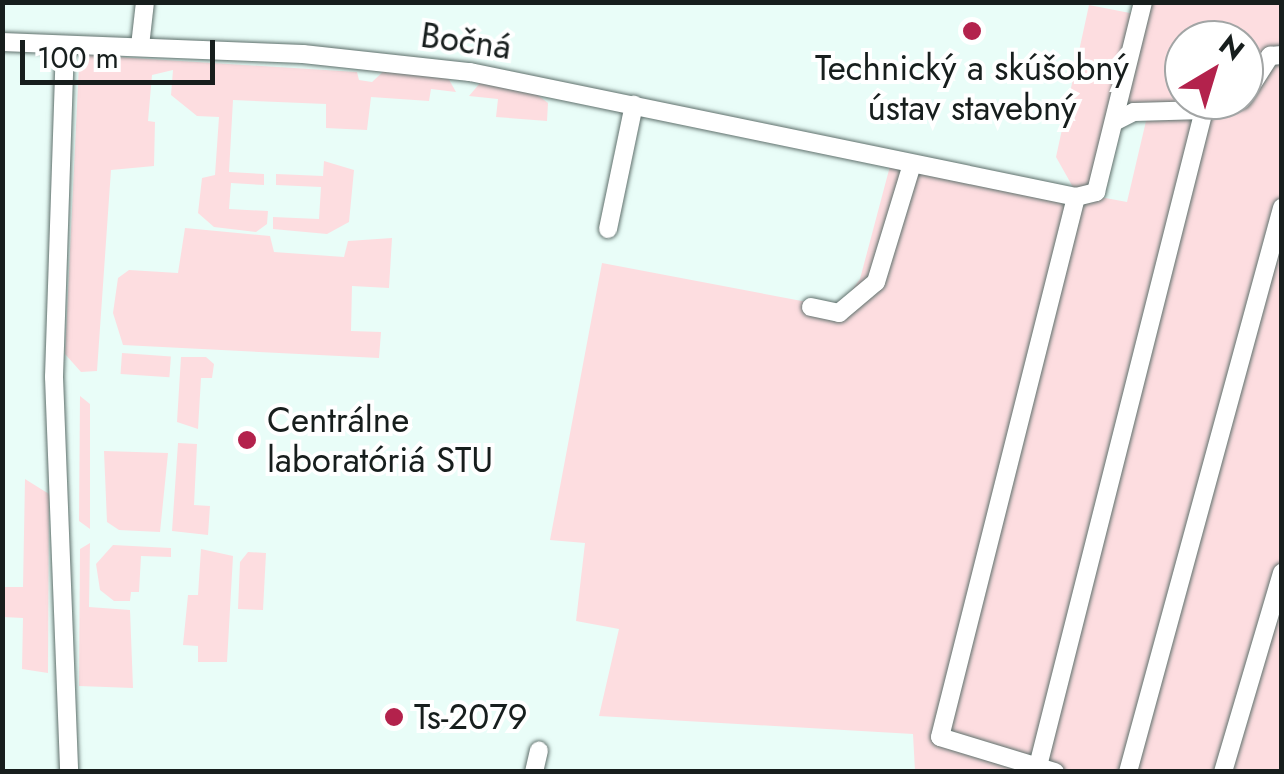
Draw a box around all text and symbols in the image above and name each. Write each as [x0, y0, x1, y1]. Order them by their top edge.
street label: Bočná [418, 14, 514, 68]
scale bar [25, 20, 220, 82]
marker: Technický a skúšobný ústav stavebný [961, 20, 983, 42]
north arrow [1164, 20, 1264, 120]
text: N [1210, 25, 1253, 71]
text: 100 m [37, 36, 119, 79]
place label: Technický a skúšobný ústav stavebný [815, 47, 1129, 129]
place label: Centrálne laboratóriá STU [267, 399, 493, 481]
marker: Centrálne laboratóriá STU [236, 429, 258, 451]
place label: Ts-2079 [414, 696, 528, 738]
marker: Ts-2079 [383, 706, 405, 728]

